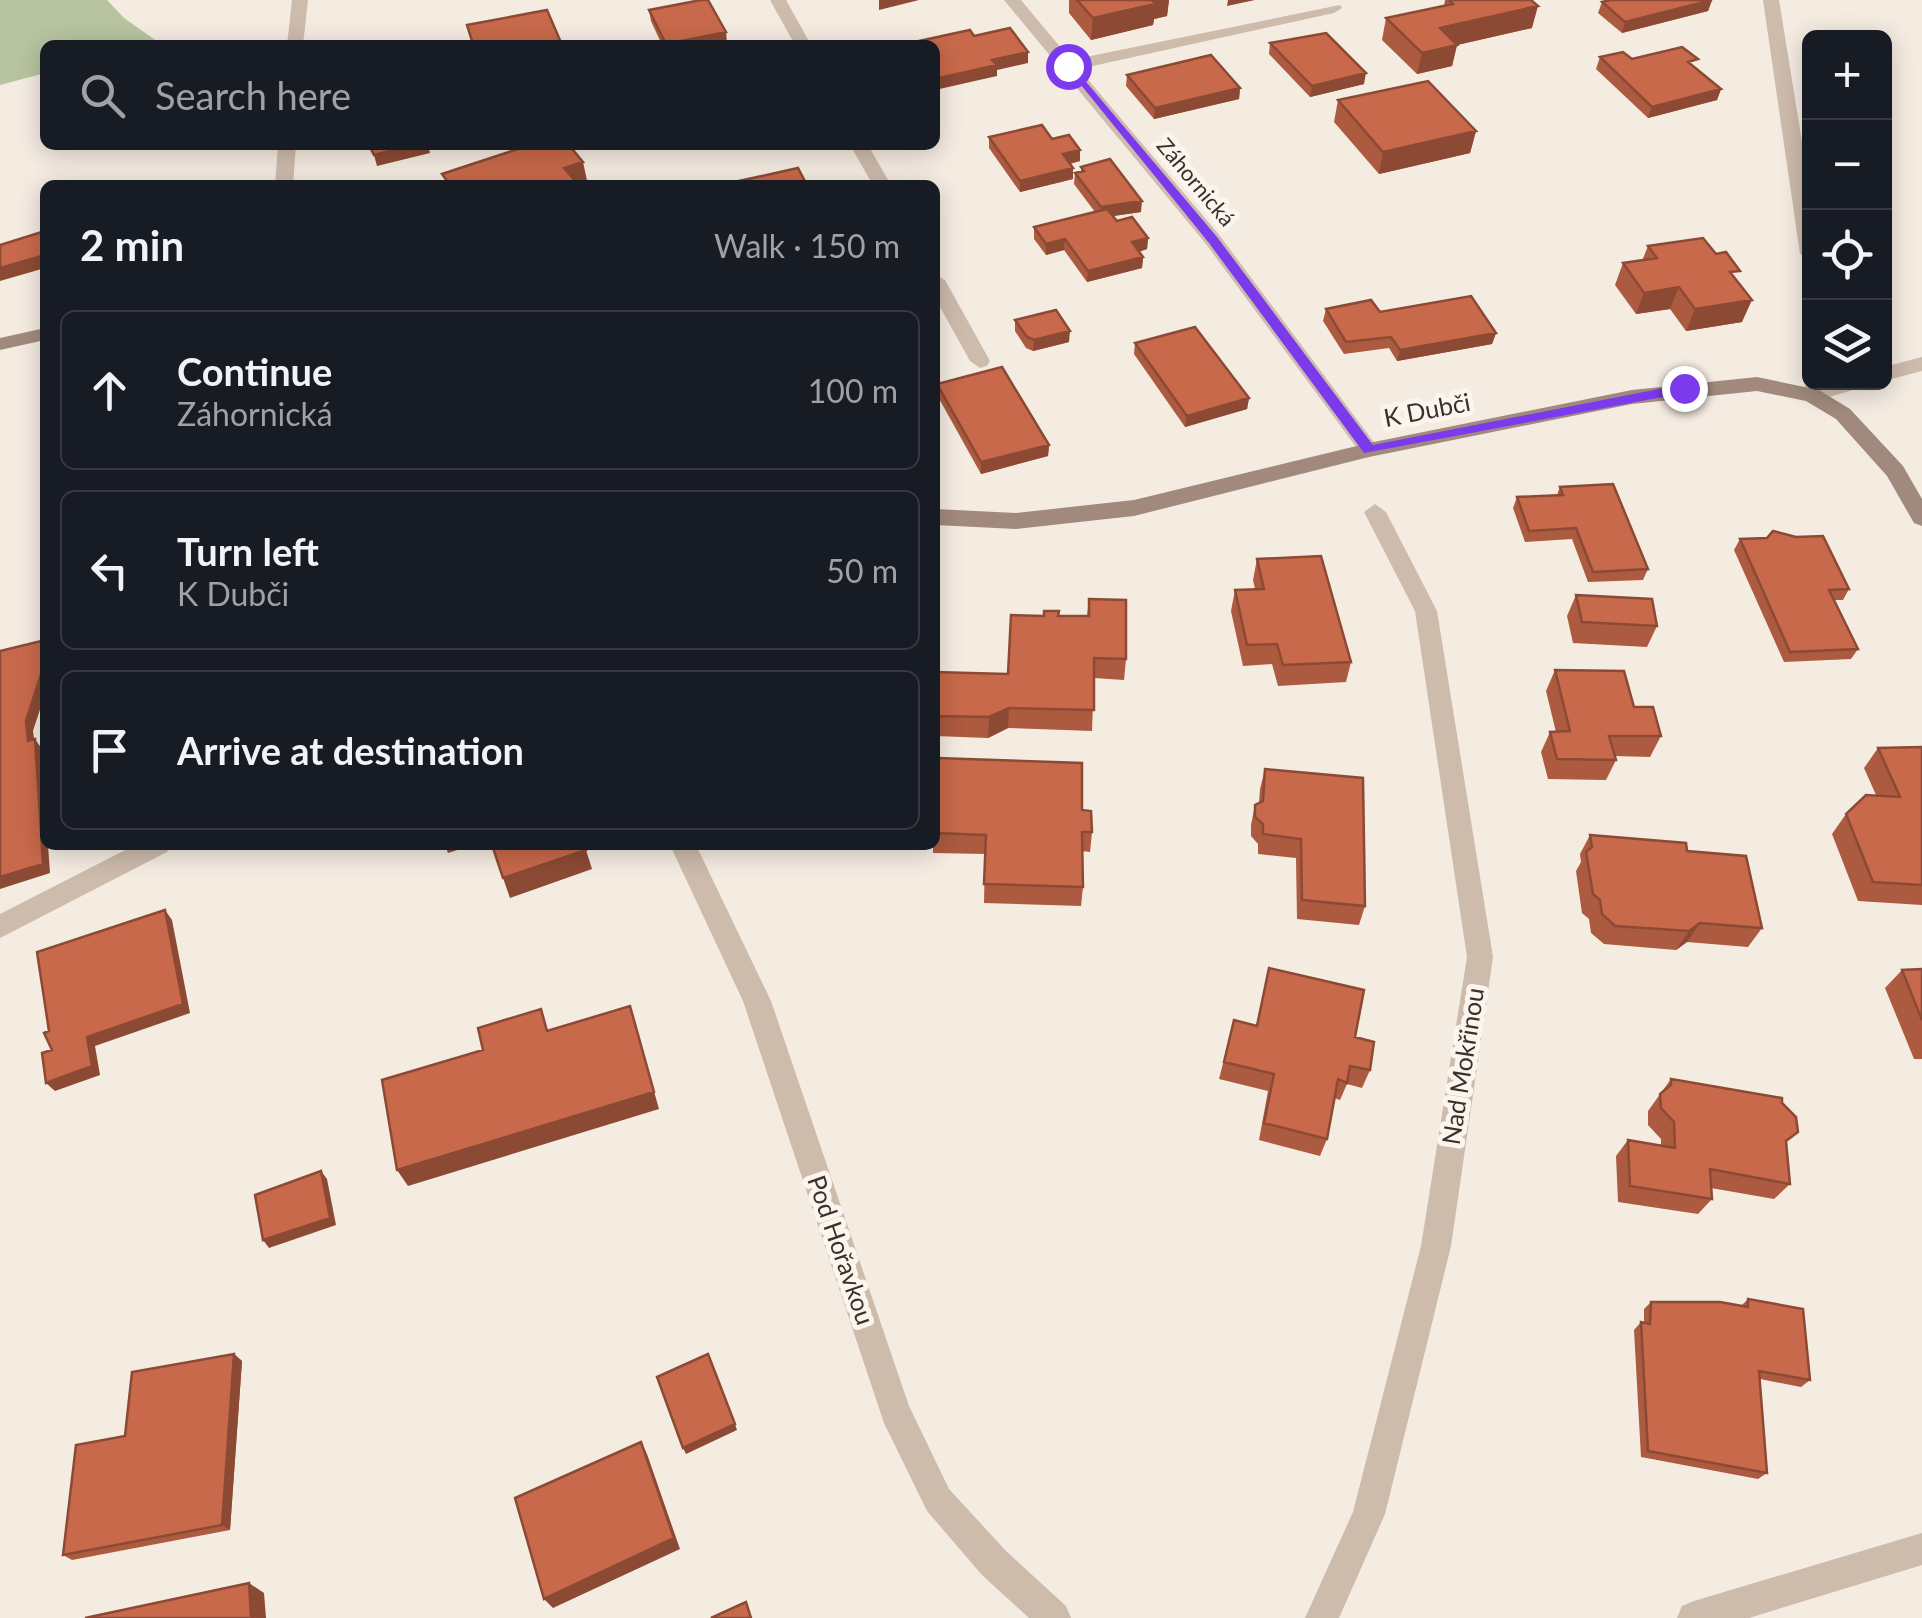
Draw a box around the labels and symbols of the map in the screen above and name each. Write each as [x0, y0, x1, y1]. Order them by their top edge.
route start [1046, 44, 1092, 90]
street label: Záhornická [1152, 132, 1241, 231]
route end [1662, 366, 1708, 412]
street label: K Dubči [1381, 386, 1473, 432]
street label: Nad Mokřinou [1435, 985, 1489, 1146]
street label: Pod Hořavkou [802, 1171, 882, 1328]

